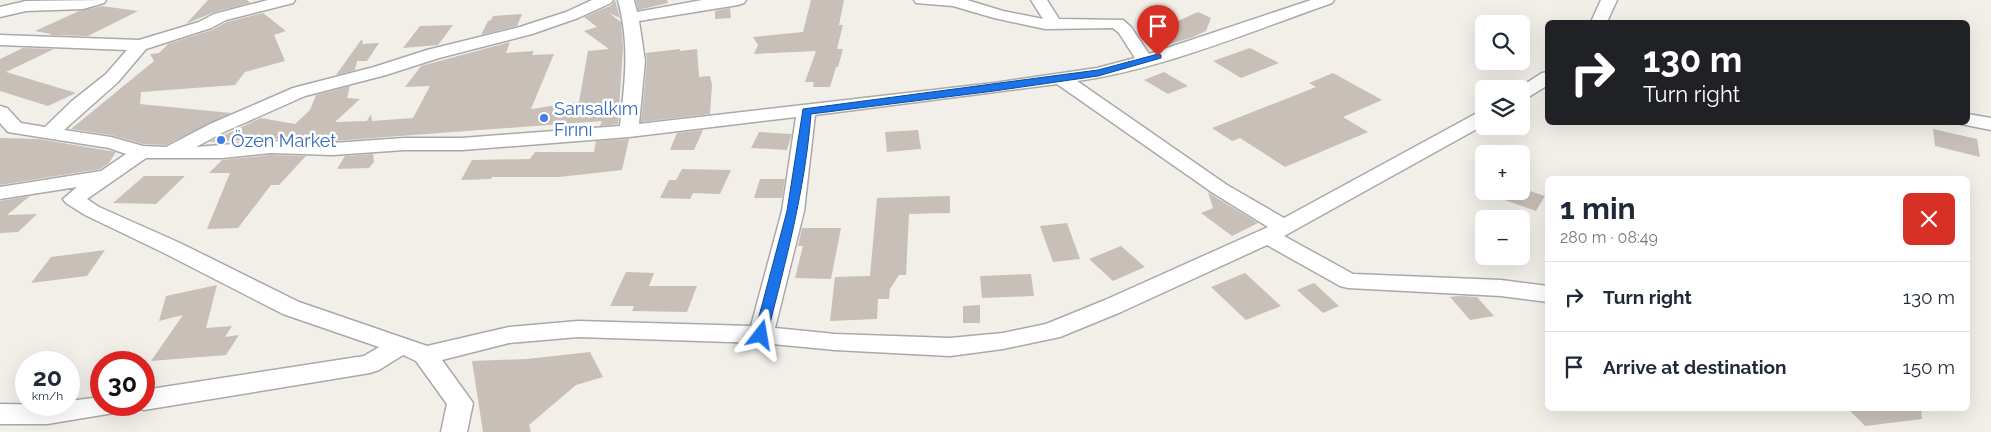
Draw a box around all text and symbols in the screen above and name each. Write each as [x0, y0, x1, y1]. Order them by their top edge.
pin [1137, 5, 1179, 56]
icon: arrive [1144, 12, 1172, 40]
map controls [1475, 15, 1530, 265]
button: search [1475, 15, 1530, 70]
text: 130 m [1643, 39, 1742, 80]
icon: right [1560, 40, 1625, 105]
button: layers [1475, 80, 1530, 135]
text: Turn right [1643, 81, 1740, 107]
place label: Sarısalkım Fırını [554, 98, 638, 140]
marker: Sarısalkım Fırını [538, 112, 550, 124]
place label: Özen Market [231, 130, 336, 151]
marker: Özen Market [215, 134, 227, 146]
button: + [1475, 145, 1530, 200]
text: 1 min [1560, 191, 1636, 226]
button: close [1903, 193, 1955, 245]
button: − [1475, 210, 1530, 265]
text: 280 m · 08:49 [1560, 228, 1658, 247]
icon: right [1560, 283, 1588, 311]
text: Turn right [1603, 286, 1692, 308]
text: 130 m [1903, 286, 1955, 308]
position arrow [734, 308, 786, 360]
speed limit sign: 30 [90, 351, 155, 416]
icon: arrive [1560, 353, 1588, 381]
text: Arrive at destination [1603, 356, 1787, 378]
text: 150 m [1903, 356, 1955, 378]
text: 20 [33, 362, 62, 392]
text: km/h [32, 389, 63, 403]

